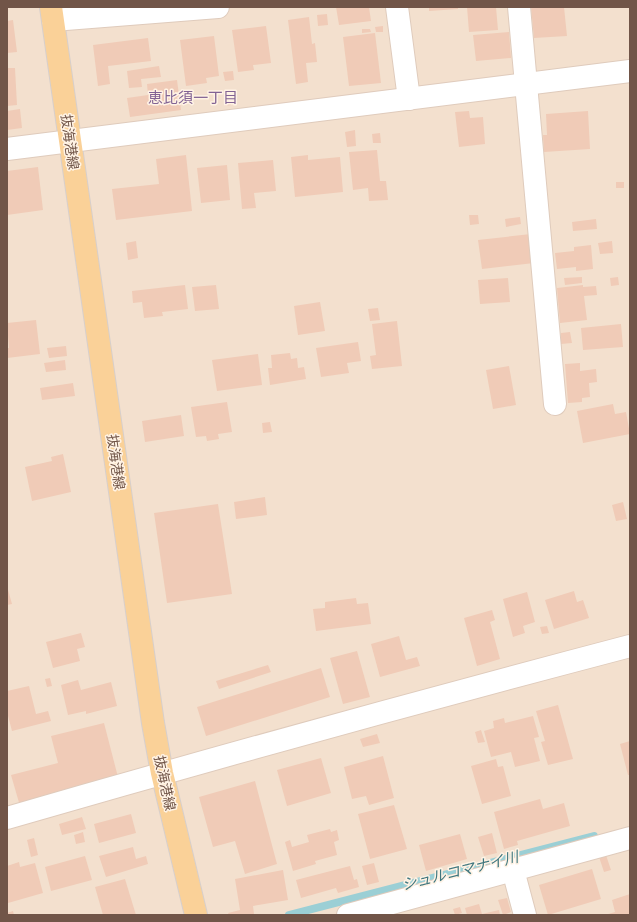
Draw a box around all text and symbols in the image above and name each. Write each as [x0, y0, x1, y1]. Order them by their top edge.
district label: 恵比須一丁目 [148, 89, 238, 107]
street label: 抜海港線 [57, 113, 82, 171]
street label: 抜海港線 [103, 433, 128, 491]
street label: 抜海港線 [150, 754, 179, 812]
water label: シュルコマナイ川 [400, 847, 522, 894]

